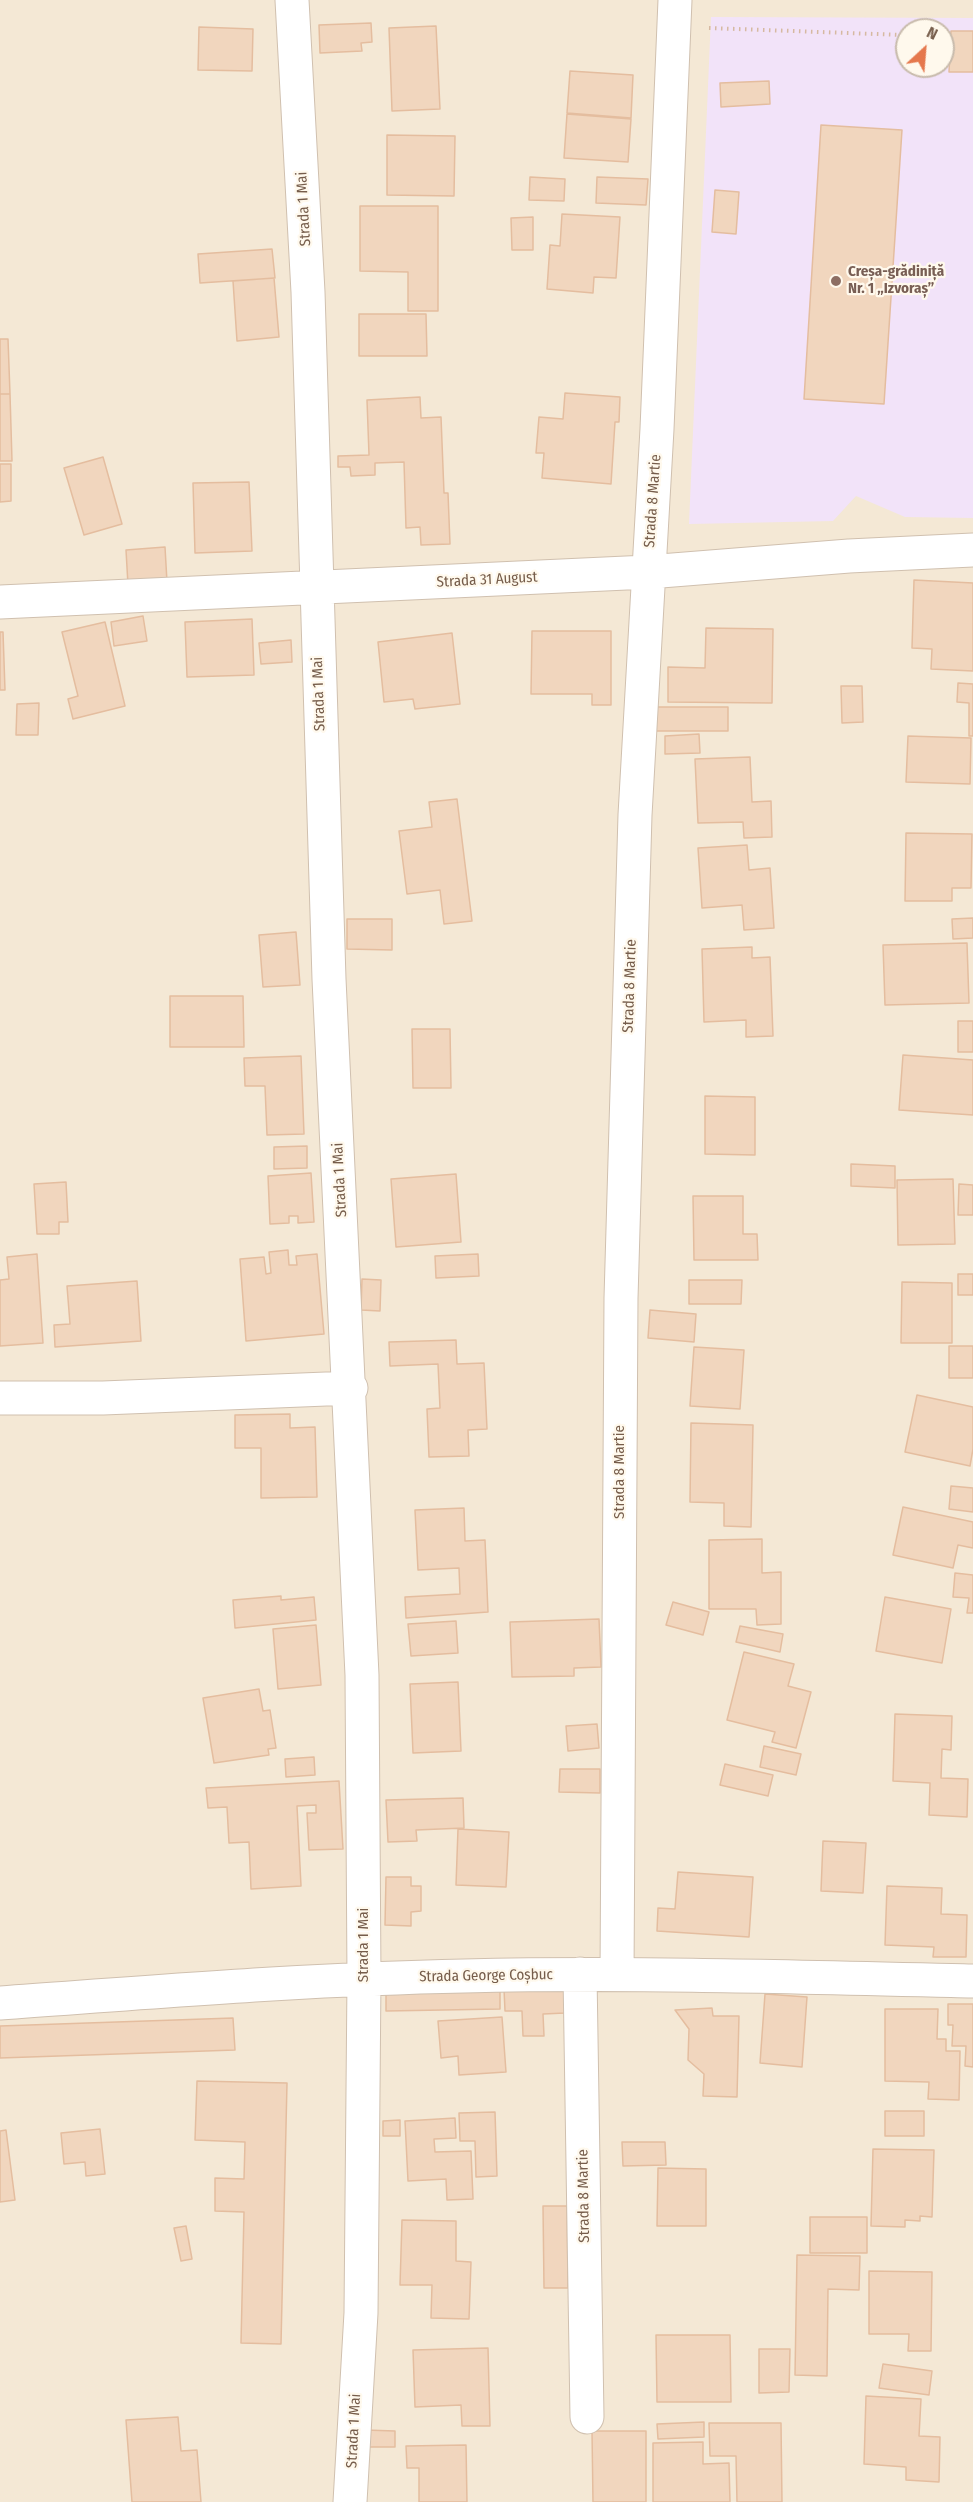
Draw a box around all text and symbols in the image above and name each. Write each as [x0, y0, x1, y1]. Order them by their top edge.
north arrow [895, 18, 955, 78]
text: N [924, 23, 941, 44]
street label: Strada 1 Mai [293, 171, 315, 247]
place label: Creșa-grădiniță Nr. 1 „Izvoraș” [848, 263, 944, 298]
marker: Creșa-grădiniță Nr. 1 „Izvoraș” [829, 274, 843, 288]
street label: Strada 8 Martie [641, 454, 665, 548]
street label: Strada 31 August [436, 568, 538, 592]
street label: Strada 1 Mai [309, 656, 329, 732]
street label: Strada 8 Martie [619, 939, 641, 1033]
street label: Strada 1 Mai [329, 1142, 351, 1218]
street label: Strada 8 Martie [611, 1425, 629, 1519]
street label: Strada 1 Mai [355, 1908, 373, 1982]
street label: Strada George Coșbuc [419, 1966, 553, 1986]
street label: Strada 8 Martie [574, 2149, 594, 2243]
street label: Strada 1 Mai [343, 2393, 365, 2469]

